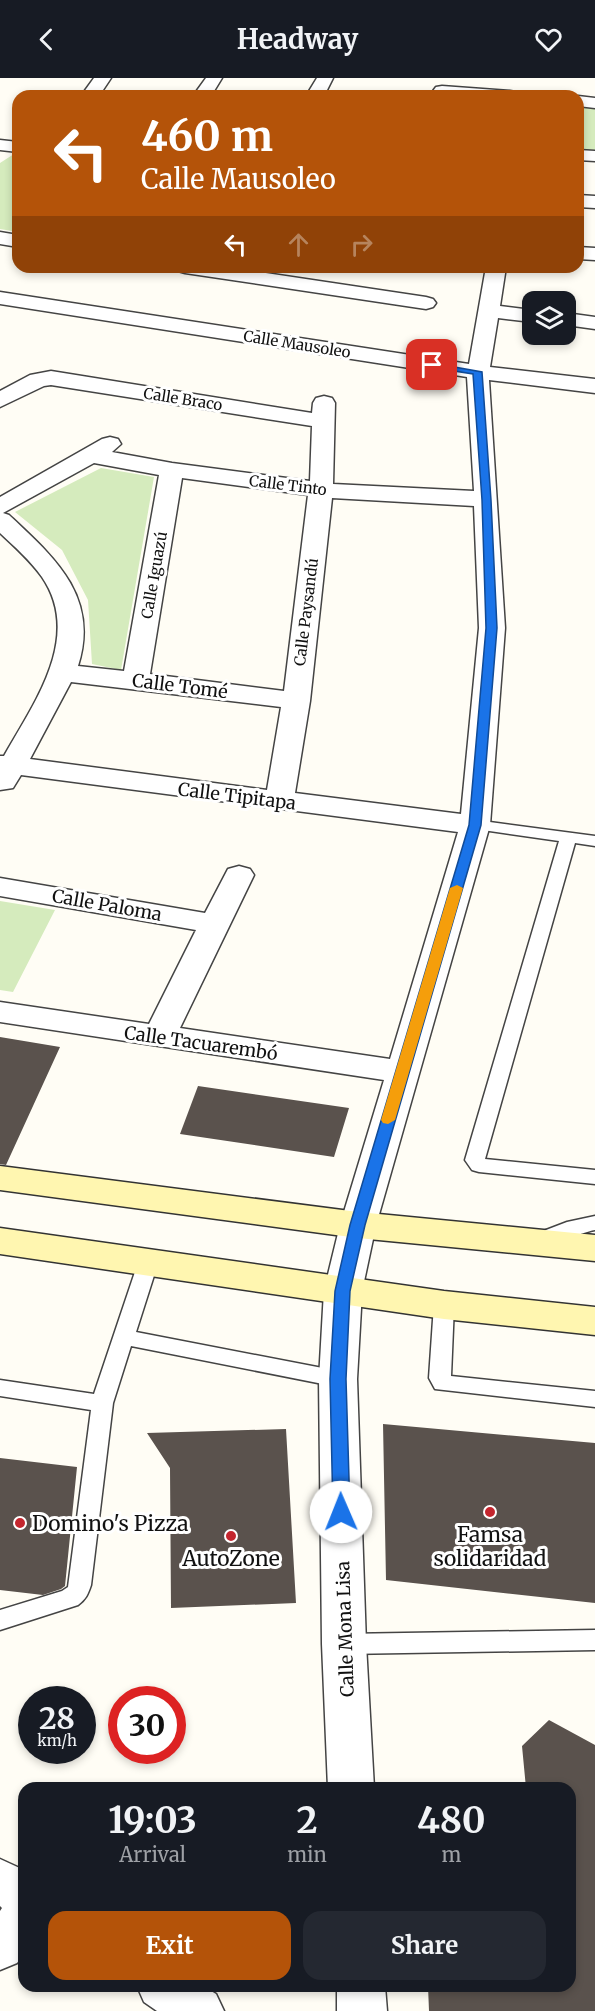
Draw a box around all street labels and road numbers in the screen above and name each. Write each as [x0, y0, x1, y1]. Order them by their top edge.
street label: Calle Mausoleo [242, 326, 352, 362]
street label: Calle Braco [142, 383, 224, 415]
street label: Calle Tinto [248, 471, 328, 499]
street label: Calle Iguazú [137, 530, 171, 620]
street label: Calle Paysandú [290, 557, 322, 667]
street label: Calle Tomé [131, 669, 229, 703]
street label: Calle Tipitapa [177, 777, 298, 815]
street label: Calle Paloma [50, 884, 164, 926]
street label: Calle Tacuarembó [123, 1021, 279, 1065]
street label: Calle Mona Lisa [331, 1560, 359, 1697]

